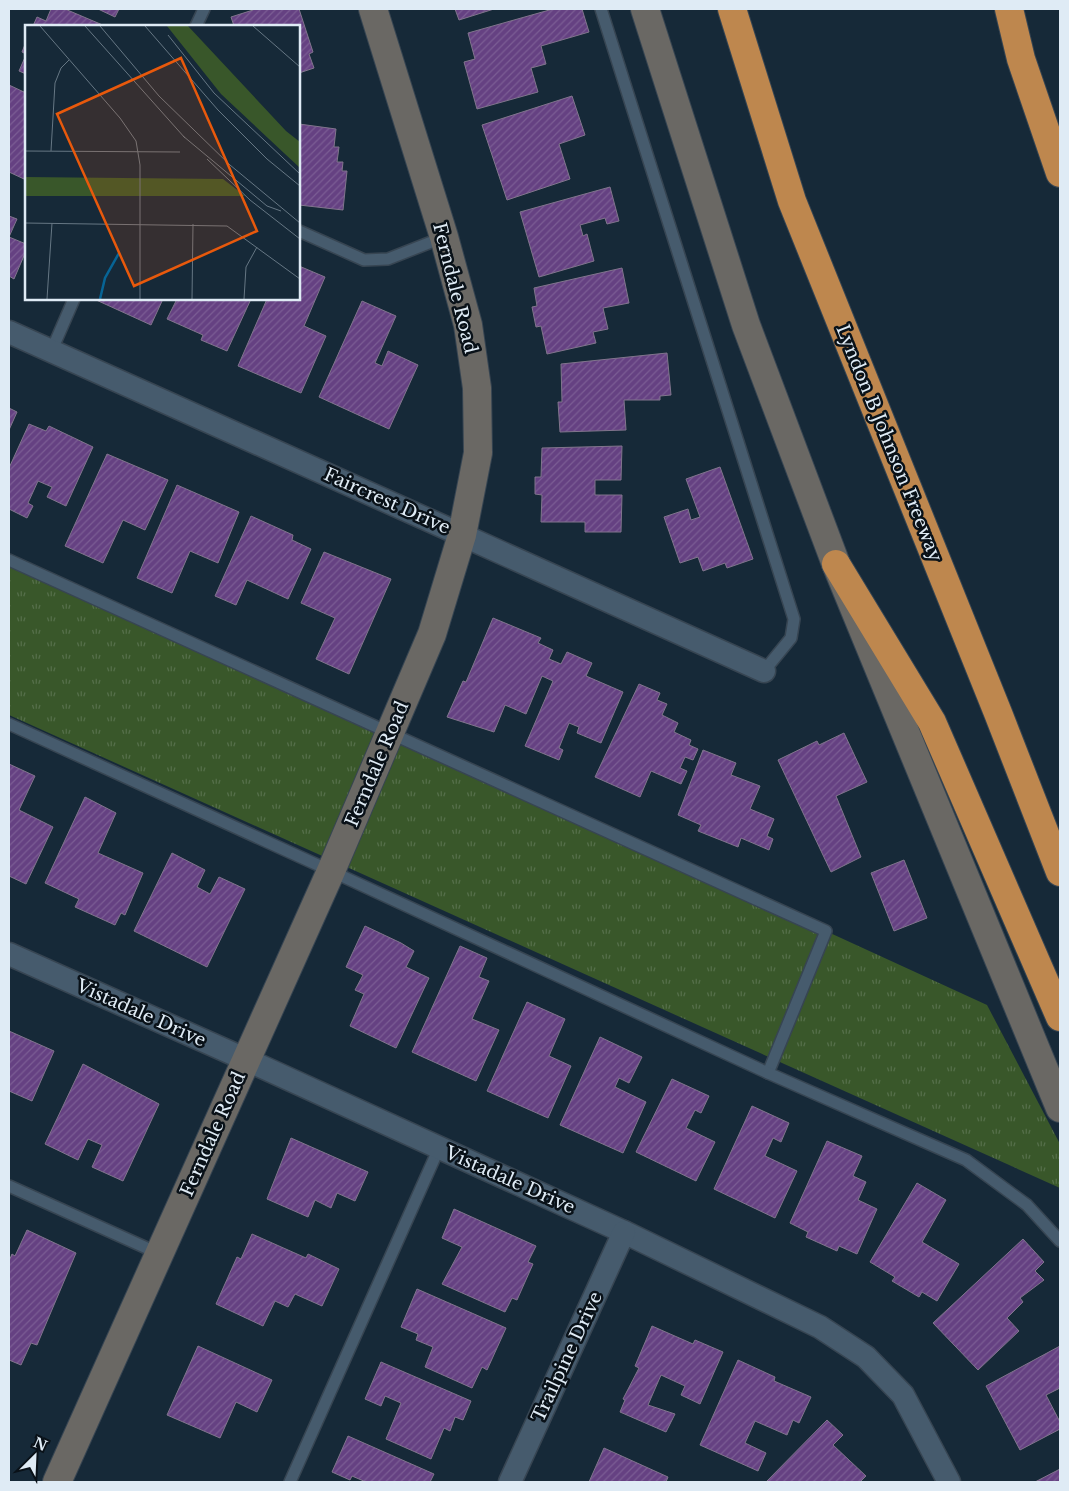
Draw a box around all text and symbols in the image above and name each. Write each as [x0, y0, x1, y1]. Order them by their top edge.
inset map [25, 25, 300, 300]
street label: Ferndale Road [428, 220, 482, 356]
street label: Lyndon B Johnson Freeway [831, 321, 947, 565]
street label: Faircrest Drive [320, 463, 454, 539]
street label: Ferndale Road [341, 698, 413, 830]
street label: Vistadale Drive [72, 974, 209, 1052]
street label: Ferndale Road [176, 1068, 250, 1200]
street label: Vistadale Drive [441, 1141, 578, 1219]
street label: Trailpine Drive [527, 1288, 607, 1426]
north arrow [10, 1431, 60, 1481]
text: N [31, 1433, 50, 1455]

